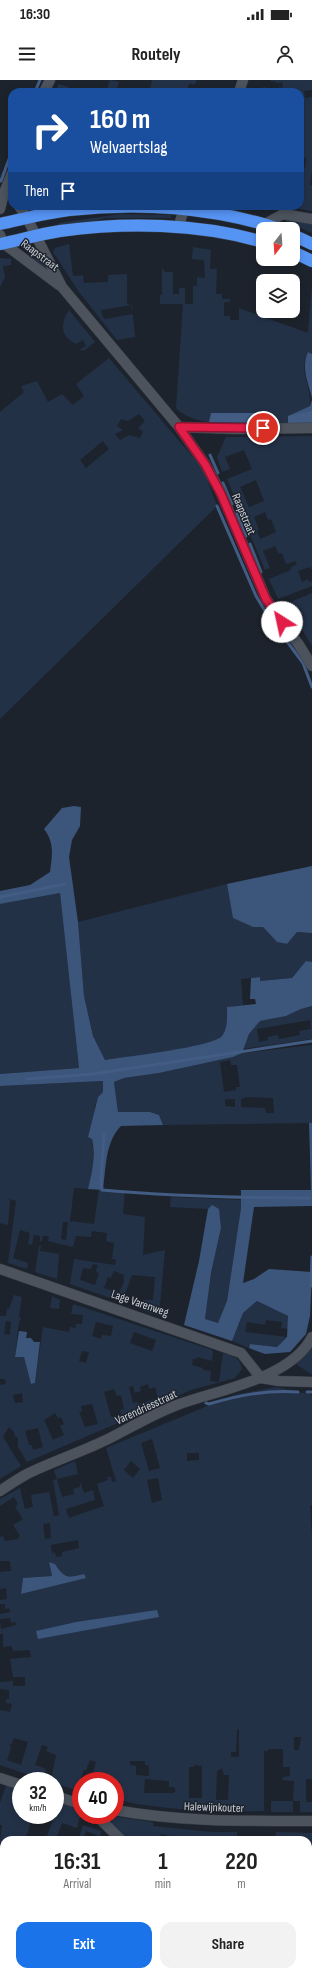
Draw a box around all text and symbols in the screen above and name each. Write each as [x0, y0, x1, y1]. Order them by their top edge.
text: 16:30 [20, 5, 50, 24]
icon: menu [16, 43, 38, 65]
icon: person [274, 43, 296, 65]
text: Routely [131, 44, 181, 65]
text: 160 m [90, 103, 150, 136]
icon: right [24, 104, 76, 156]
text: Welvaertslag [90, 137, 168, 158]
icon: arrive [57, 180, 79, 202]
text: Then [24, 182, 49, 201]
north arrow [256, 222, 300, 266]
map controls [256, 222, 300, 318]
street label: Raapstraat [18, 236, 62, 275]
button: layers [256, 274, 300, 318]
pin [246, 411, 280, 445]
icon: arrive [252, 417, 274, 439]
street label: Raapstraat [228, 491, 259, 538]
position arrow [261, 601, 303, 643]
street label: Lage Varenweg [109, 1287, 171, 1320]
street label: Varendriesstraat [113, 1386, 180, 1428]
speed limit sign: 40 [72, 1772, 124, 1824]
text: 32 [29, 1781, 47, 1805]
street label: Halewijnkouter [184, 1799, 245, 1816]
text: km/h [29, 1802, 47, 1814]
text: 16:31 [54, 1847, 100, 1876]
text: 1 [158, 1847, 168, 1876]
text: 220 [225, 1847, 258, 1876]
text: Arrival [63, 1876, 91, 1892]
text: min [155, 1876, 171, 1892]
text: m [237, 1876, 246, 1892]
button: Exit [16, 1922, 152, 1968]
button: Share [160, 1922, 296, 1968]

